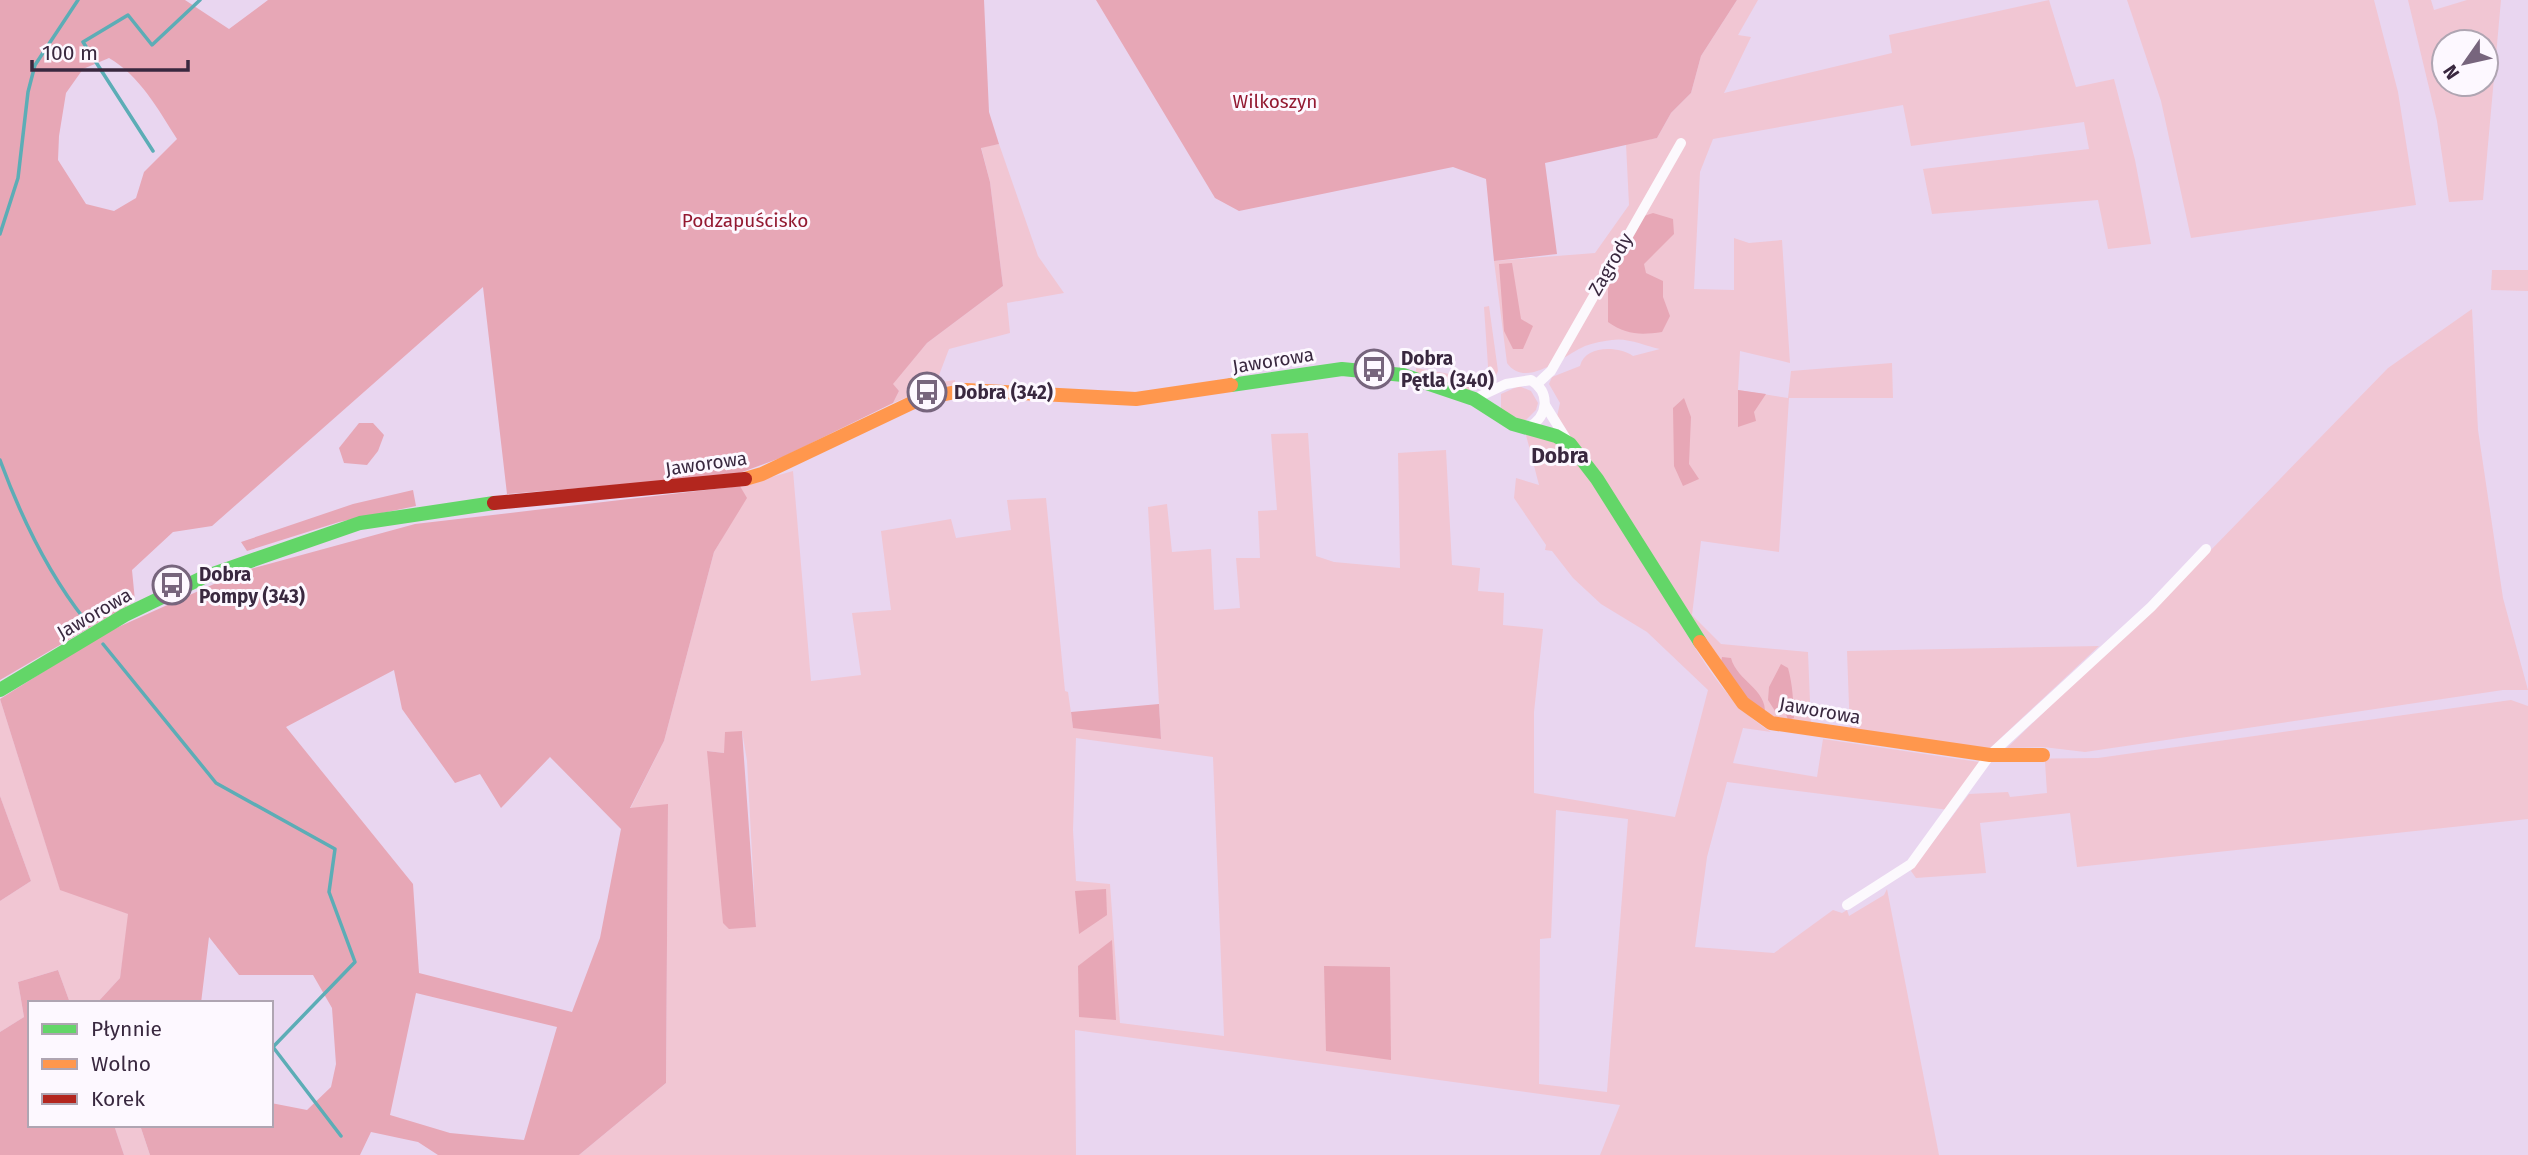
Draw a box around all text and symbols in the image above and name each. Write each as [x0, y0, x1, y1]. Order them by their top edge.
scale bar [32, 28, 187, 72]
north arrow [2430, 28, 2500, 98]
text: 100 m [42, 40, 98, 66]
text: N [2438, 61, 2464, 84]
park label: Wilkoszyn [1233, 90, 1317, 113]
park label: Podzapuścisko [682, 209, 808, 232]
street label: Zagrody [1583, 228, 1638, 300]
street label: Jaworowa [1231, 343, 1316, 378]
place label: Dobra Pętla (340) [1401, 347, 1494, 392]
bus stop icon: Dobra Pętla (340) [1353, 348, 1395, 390]
bus stop icon: Dobra (342) [906, 371, 948, 413]
place label: Dobra (342) [954, 381, 1053, 404]
district label: Dobra [1531, 443, 1589, 469]
street label: Jaworowa [664, 446, 748, 481]
place label: Dobra Pompy (343) [199, 563, 305, 608]
bus stop icon: Dobra Pompy (343) [151, 564, 193, 606]
street label: Jaworowa [53, 583, 136, 644]
street label: Jaworowa [1777, 692, 1862, 729]
legend [28, 1001, 273, 1127]
text: Płynnie [91, 1016, 162, 1042]
text: Wolno [91, 1051, 151, 1077]
text: Korek [91, 1086, 145, 1112]

